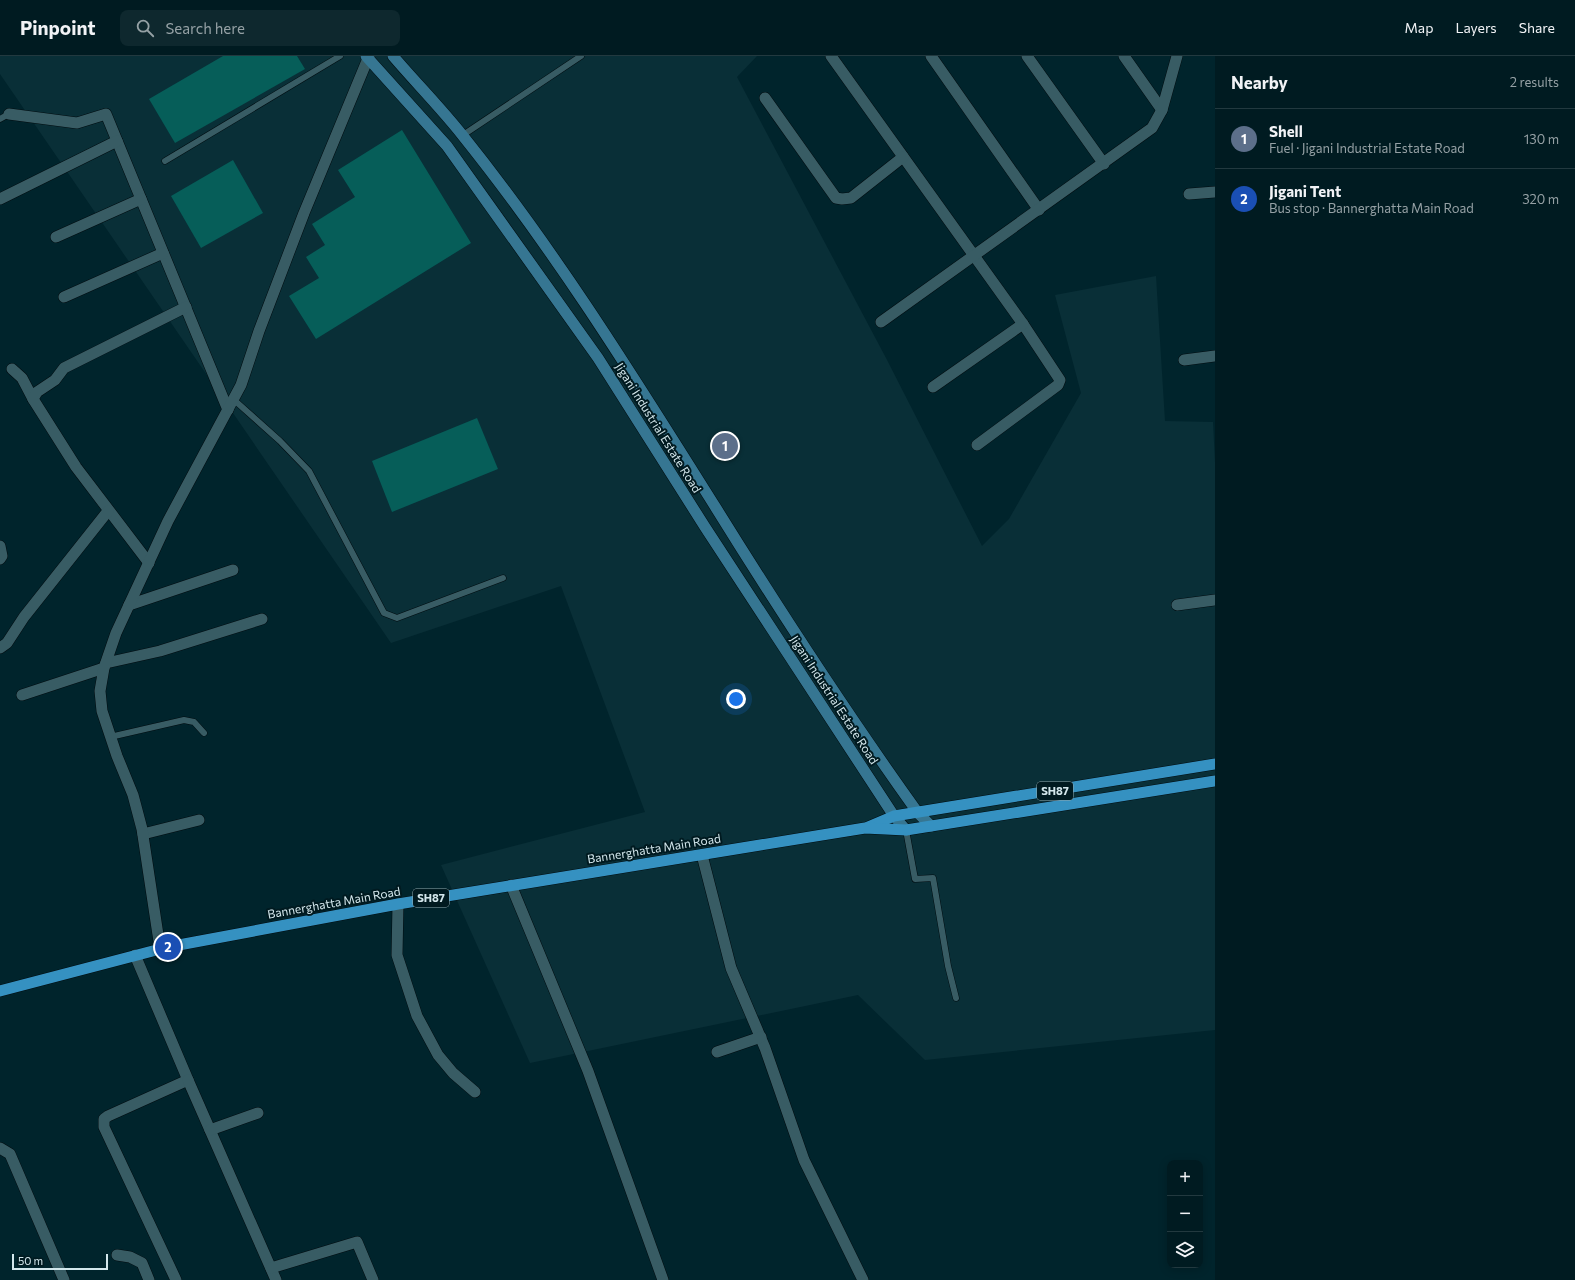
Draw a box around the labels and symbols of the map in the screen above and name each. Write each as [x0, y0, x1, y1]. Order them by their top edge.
street label: Jigani Industrial Estate Road [612, 360, 705, 496]
pin: 1 [712, 431, 738, 461]
street label: Jigani Industrial Estate Road [787, 633, 882, 767]
your location [726, 689, 746, 709]
road number: SH87 [1037, 782, 1073, 800]
street label: Bannerghatta Main Road [586, 831, 722, 865]
street label: Bannerghatta Main Road [266, 883, 402, 921]
road number: SH87 [413, 889, 449, 907]
pin: 2 [155, 932, 181, 962]
scale bar [12, 1252, 108, 1271]

